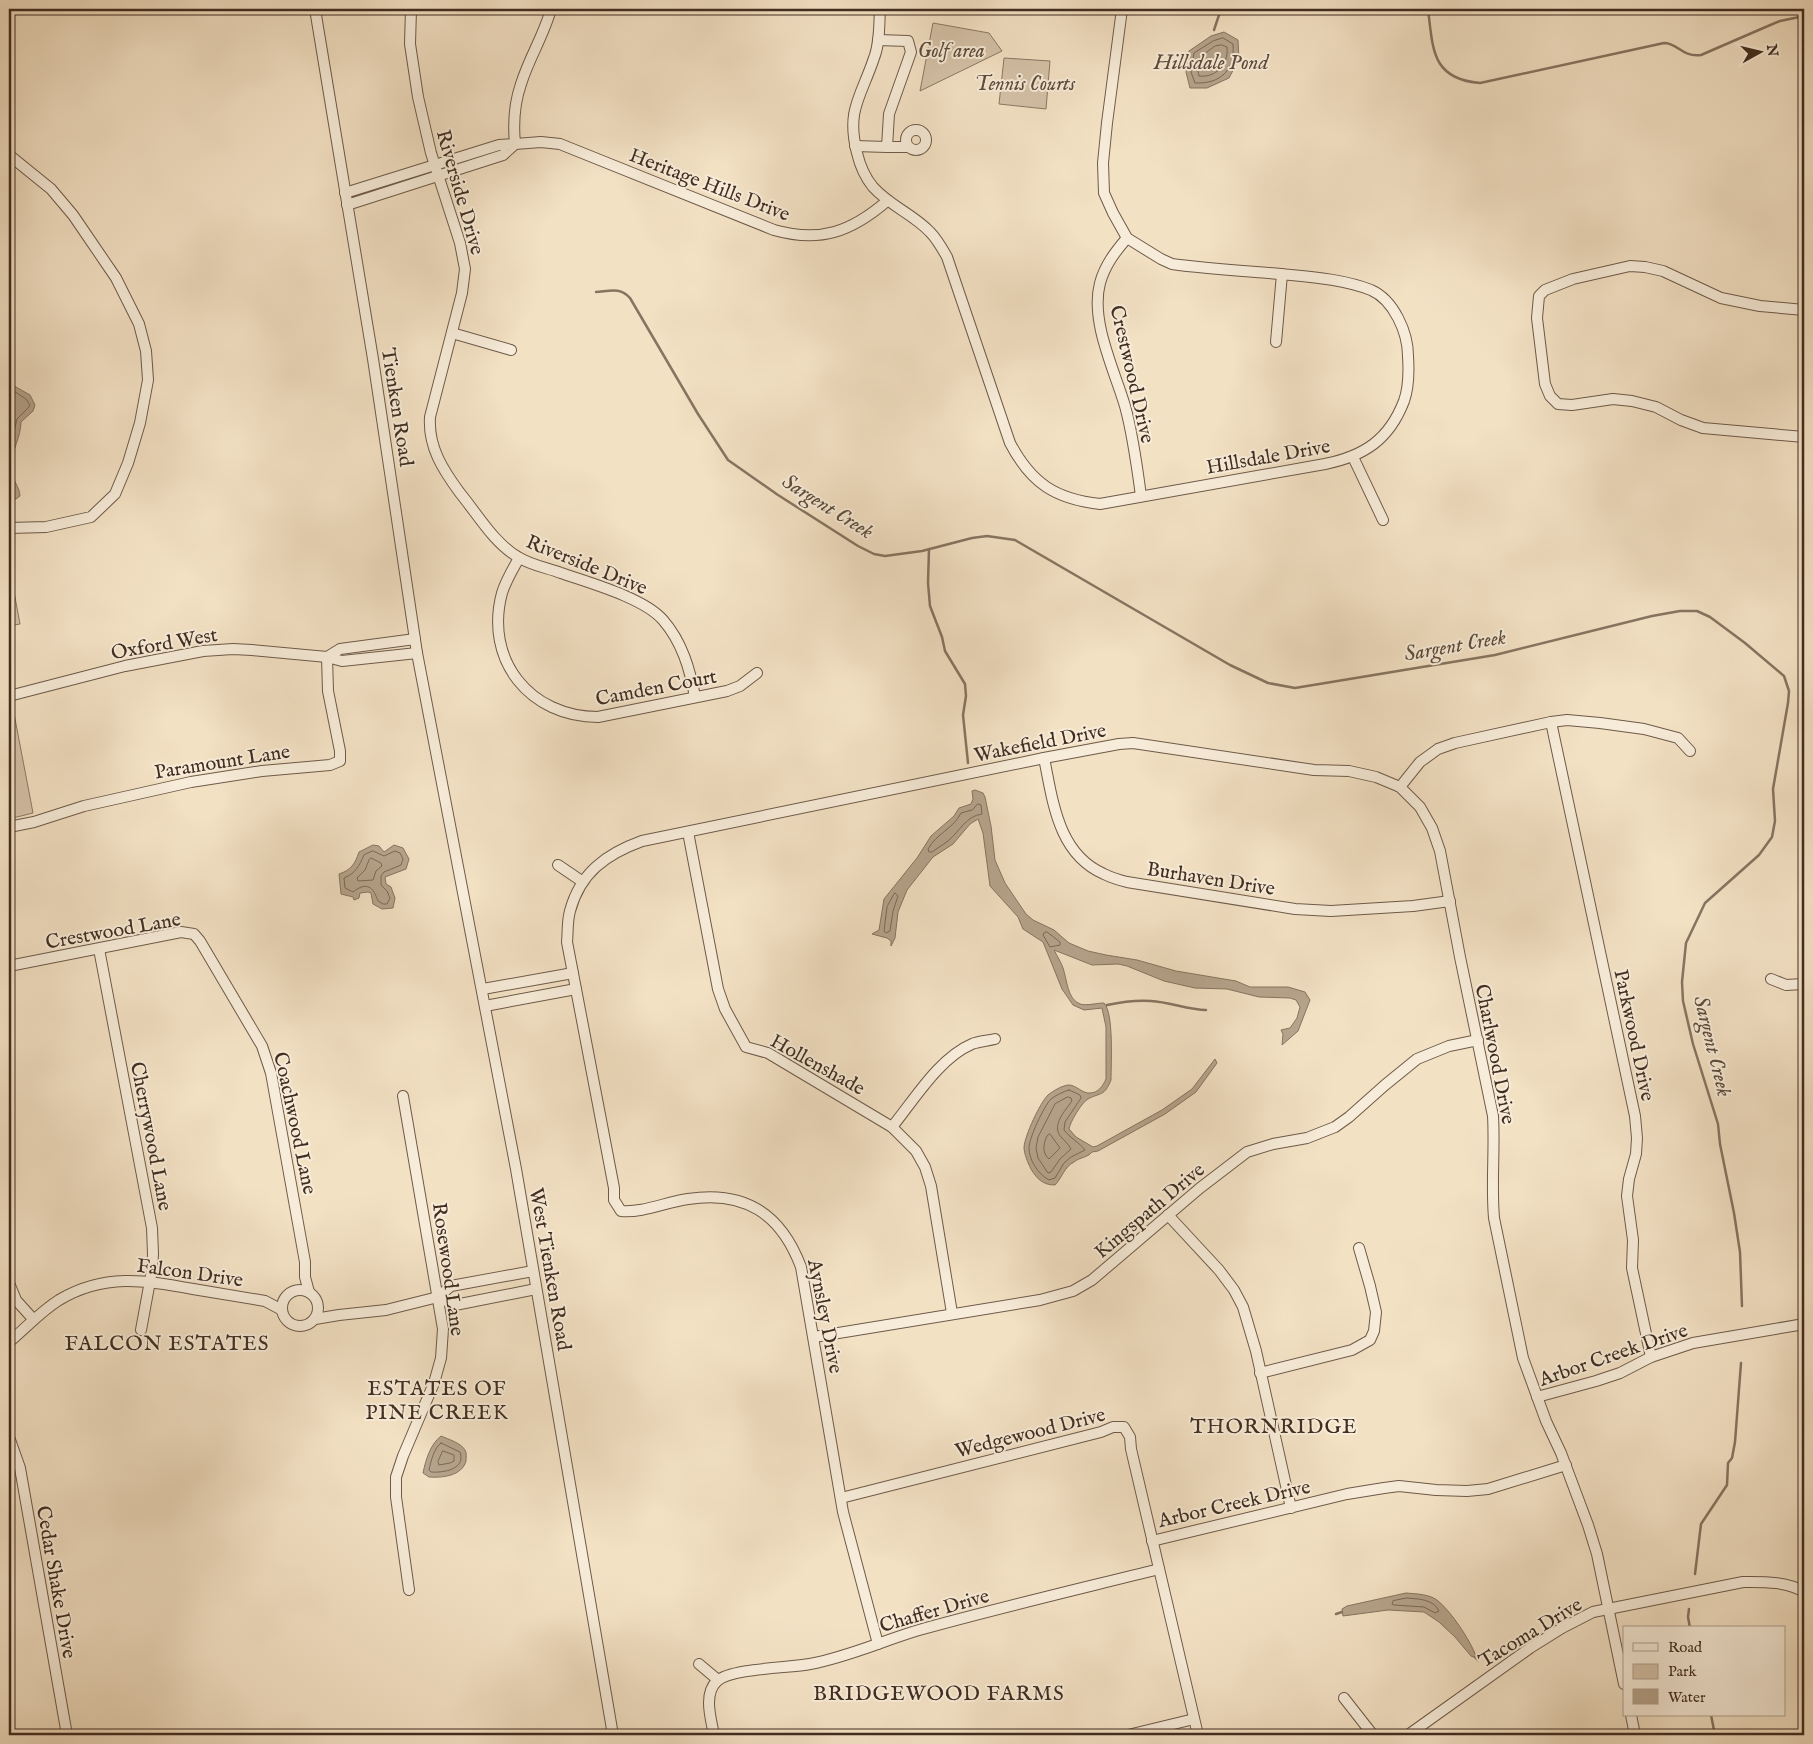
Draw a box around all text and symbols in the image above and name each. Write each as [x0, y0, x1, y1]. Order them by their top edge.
north arrow [1736, 28, 1786, 78]
park label: Golf area [917, 39, 985, 64]
text: N [1762, 42, 1782, 58]
water label: Hillsdale Pond [1153, 50, 1270, 77]
park label: Tennis Courts [975, 72, 1075, 97]
street label: Riverside Drive [430, 127, 489, 258]
street label: Heritage Hills Drive [626, 143, 793, 228]
street label: Crestwood Drive [1104, 303, 1160, 446]
street label: Tienken Road [375, 346, 418, 469]
street label: Hillsdale Drive [1204, 434, 1332, 481]
water label: Sargent Creek [776, 469, 878, 546]
street label: Riverside Drive [522, 530, 651, 601]
street label: Oxford West [109, 623, 220, 666]
water label: Sargent Creek [1402, 624, 1509, 669]
street label: Camden Court [594, 664, 719, 712]
street label: Wakefield Drive [972, 718, 1108, 769]
street label: Paramount Lane [153, 739, 292, 786]
street label: Burhaven Drive [1145, 857, 1277, 902]
street label: Crestwood Lane [44, 907, 183, 956]
street label: Parkwood Drive [1607, 967, 1660, 1103]
street label: Charlwood Drive [1469, 982, 1520, 1126]
water label: Sargent Creek [1686, 993, 1737, 1100]
street label: Hollenshade [766, 1029, 869, 1102]
street label: Coachwood Lane [267, 1050, 322, 1197]
street label: Cherrywood Lane [124, 1060, 177, 1213]
street label: Kingspath Drive [1090, 1158, 1210, 1265]
street label: West Tienken Road [523, 1186, 576, 1353]
street label: Rosewood Lane [426, 1201, 469, 1337]
street label: Falcon Drive [135, 1254, 245, 1293]
street label: Aynsley Drive [801, 1256, 848, 1376]
street label: Arbor Creek Drive [1535, 1318, 1691, 1393]
district label: FALCON ESTATES [64, 1331, 270, 1358]
district label: ESTATES OF PINE CREEK [365, 1376, 509, 1427]
street label: Wedgewood Drive [953, 1403, 1108, 1464]
district label: THORNRIDGE [1190, 1414, 1358, 1441]
street label: Arbor Creek Drive [1155, 1475, 1313, 1534]
street label: Cedar Shake Drive [30, 1504, 81, 1661]
street label: Chaffer Drive [877, 1584, 992, 1639]
street label: Tacoma Drive [1475, 1593, 1587, 1674]
legend [1623, 1626, 1786, 1716]
text: Road [1668, 1638, 1703, 1657]
text: Park [1668, 1662, 1698, 1681]
district label: BRIDGEWOOD FARMS [813, 1681, 1065, 1708]
text: Water [1668, 1688, 1706, 1707]

